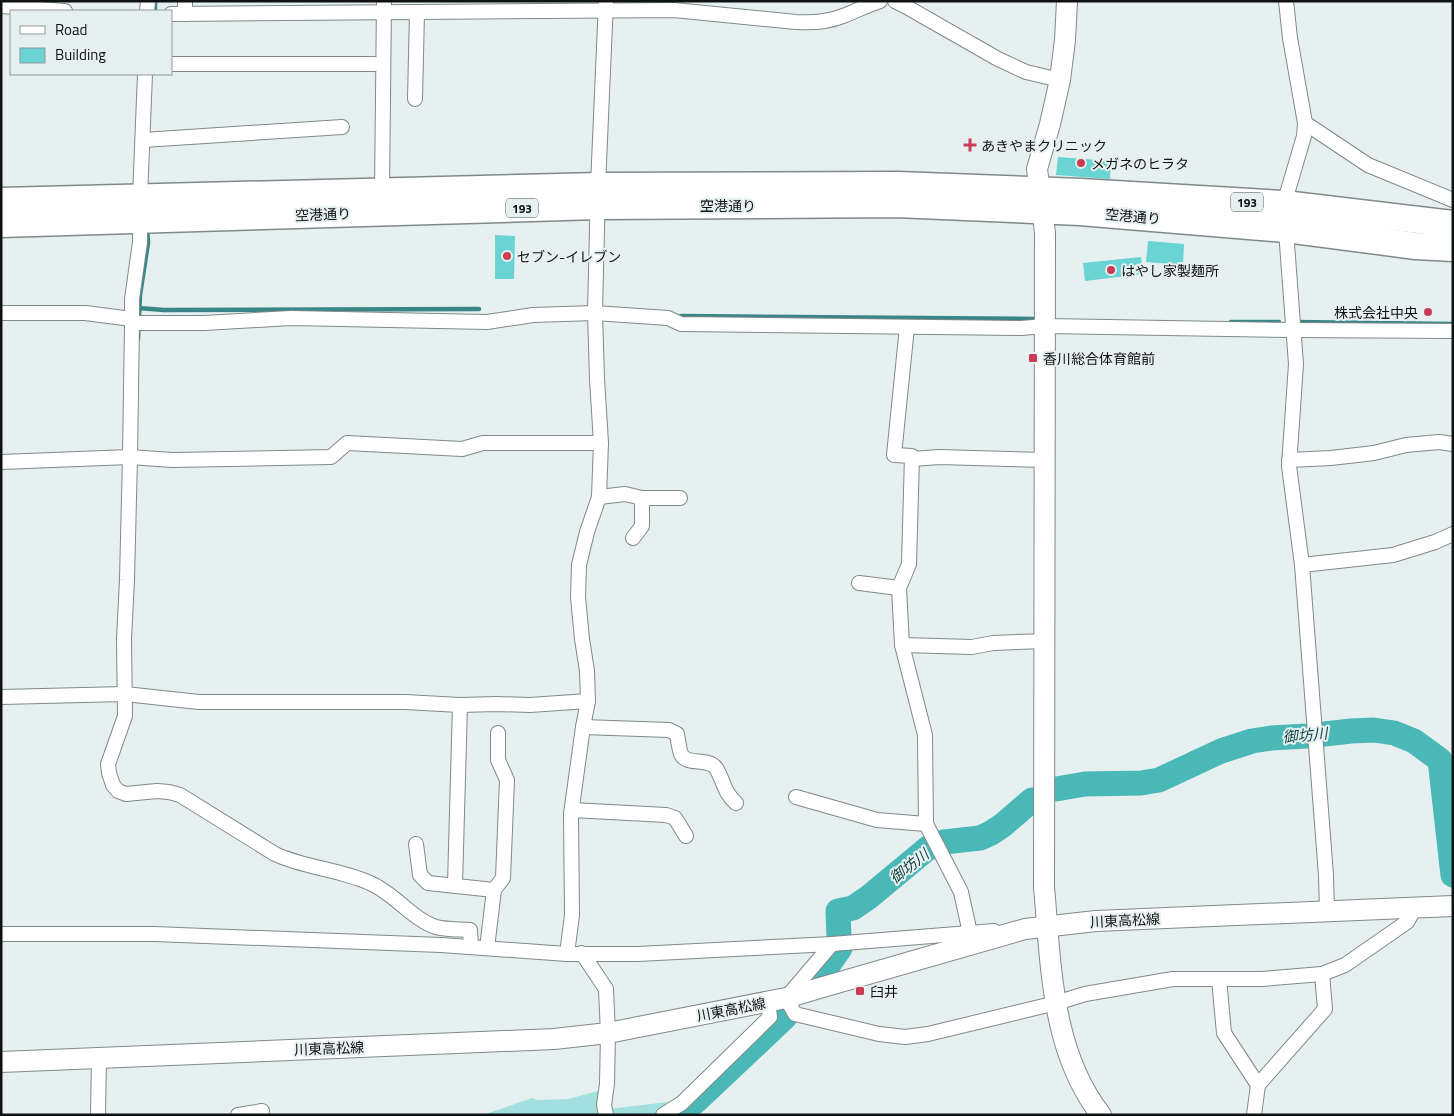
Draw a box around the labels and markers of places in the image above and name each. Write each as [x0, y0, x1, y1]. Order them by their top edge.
place label: あきやまクリニック [981, 135, 1107, 156]
marker: あきやまクリニック [963, 138, 977, 152]
place label: メガネのヒラタ [1091, 153, 1189, 174]
marker: メガネのヒラタ [1075, 157, 1087, 169]
place label: セブン-イレブン [517, 246, 621, 267]
marker: セブン-イレブン [501, 250, 513, 262]
place label: はやし家製麺所 [1121, 260, 1219, 281]
marker: はやし家製麺所 [1105, 264, 1117, 276]
place label: 株式会社中央 [1334, 302, 1418, 323]
marker: 株式会社中央 [1422, 306, 1434, 318]
place label: 香川総合体育館前 [1043, 348, 1155, 369]
marker: 香川総合体育館前 [1027, 352, 1039, 364]
place label: 臼井 [870, 981, 898, 1002]
marker: 臼井 [854, 985, 866, 997]

